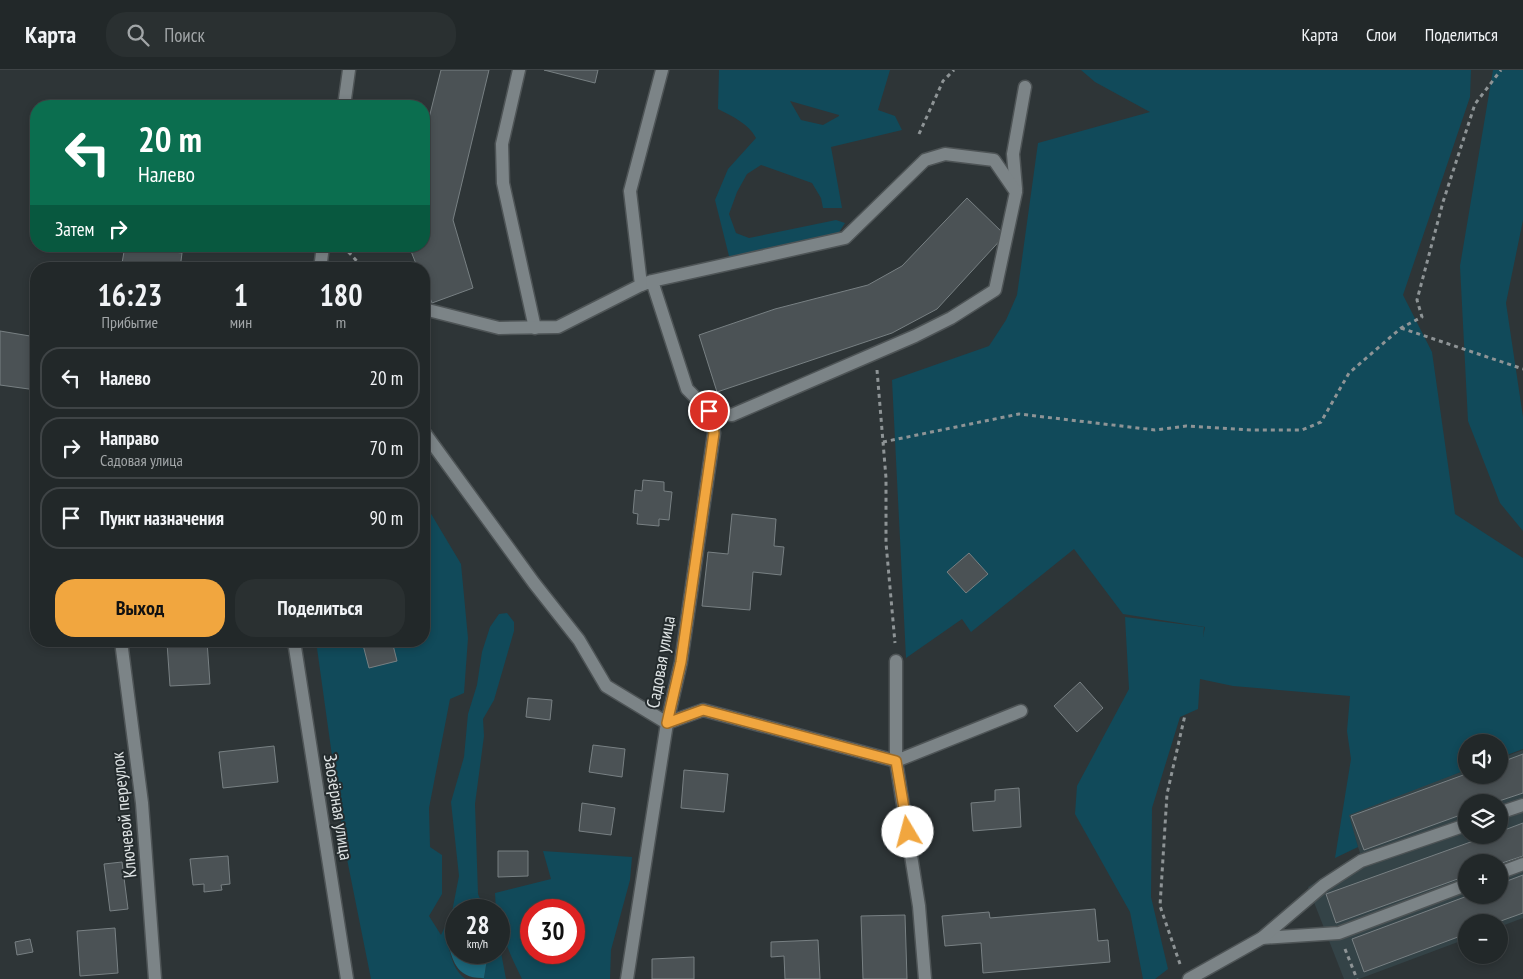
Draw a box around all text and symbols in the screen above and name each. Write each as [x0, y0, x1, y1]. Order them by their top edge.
search box [106, 12, 456, 57]
text: Карта [25, 19, 76, 50]
icon: search [124, 21, 152, 49]
text: Поиск [164, 23, 205, 47]
text: Карта [1301, 23, 1338, 46]
text: Слои [1366, 23, 1397, 46]
text: Поделиться [1425, 23, 1498, 46]
text: 20 m [138, 116, 202, 162]
icon: left [55, 120, 120, 185]
text: Налево [138, 160, 195, 188]
icon: right [104, 215, 132, 243]
text: Затем [55, 217, 94, 241]
text: 16:23 [97, 275, 162, 314]
text: 1 [234, 275, 248, 314]
text: 180 [320, 275, 363, 314]
text: Прибытие [102, 312, 158, 332]
text: мин [230, 312, 252, 332]
text: m [336, 312, 346, 332]
icon: left [57, 364, 85, 392]
text: Налево [100, 366, 151, 390]
text: 20 m [370, 366, 403, 390]
pin [688, 390, 730, 432]
icon: arrive [695, 397, 723, 425]
text: Направо [100, 426, 159, 450]
icon: right [57, 434, 85, 462]
text: 70 m [370, 436, 403, 460]
text: Садовая улица [100, 450, 183, 470]
icon: arrive [57, 504, 85, 532]
text: Пункт назначения [100, 506, 224, 530]
text: 90 m [370, 506, 403, 530]
button: Выход [55, 579, 225, 637]
button: Поделиться [235, 579, 405, 637]
street label: Садовая улица [641, 614, 680, 710]
map controls [1458, 734, 1508, 964]
button: sound [1458, 734, 1508, 784]
street label: Ключевой переулок [105, 751, 142, 879]
street label: Заозёрная улица [319, 752, 358, 862]
button: layers [1458, 794, 1508, 844]
position arrow [881, 805, 933, 857]
button: + [1458, 854, 1508, 904]
speed limit sign: 30 [520, 899, 585, 964]
text: 28 [466, 909, 489, 941]
button: − [1458, 914, 1508, 964]
text: km/h [467, 936, 488, 951]

